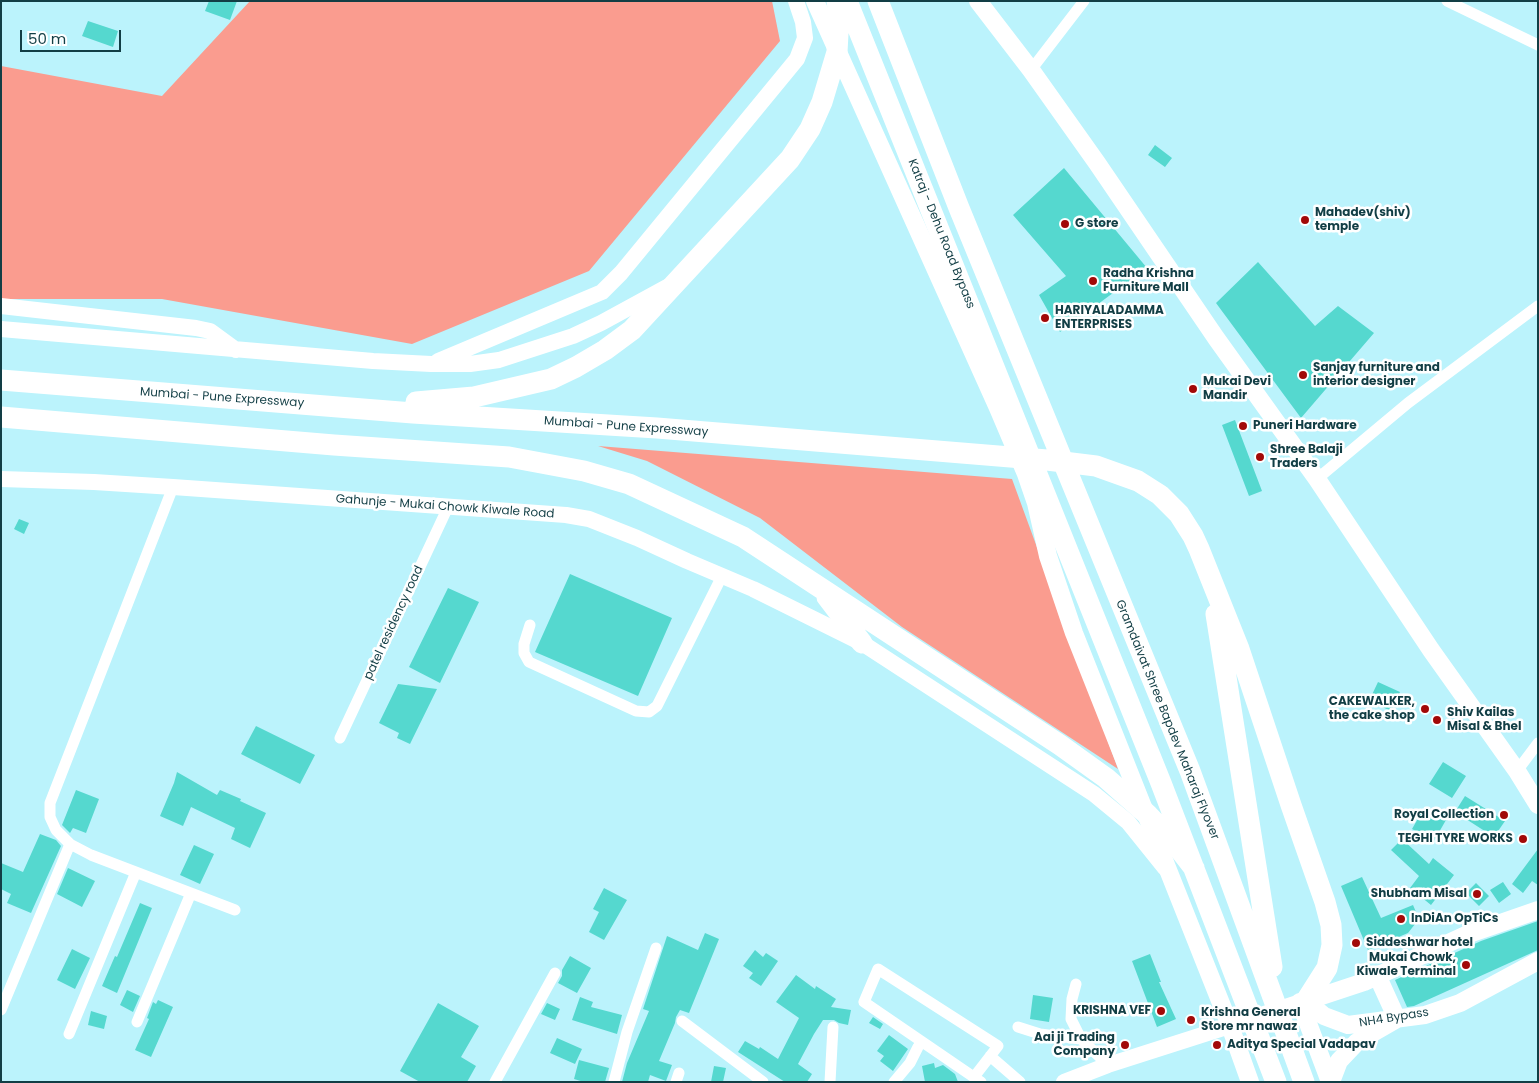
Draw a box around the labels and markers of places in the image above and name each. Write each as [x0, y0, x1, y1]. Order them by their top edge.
place label: Mahadev(shiv) temple [1315, 206, 1411, 234]
marker: Mahadev(shiv) temple [1299, 214, 1311, 226]
place label: G store [1075, 217, 1118, 231]
marker: G store [1059, 218, 1071, 230]
place label: Radha Krishna Furniture Mall [1103, 267, 1194, 295]
marker: Radha Krishna Furniture Mall [1087, 275, 1099, 287]
place label: HARIYALADAMMA ENTERPRISES [1055, 304, 1164, 332]
marker: HARIYALADAMMA ENTERPRISES [1039, 312, 1051, 324]
place label: Sanjay furniture and interior designer [1313, 361, 1440, 389]
marker: Sanjay furniture and interior designer [1297, 369, 1309, 381]
place label: Mukai Devi Mandir [1203, 375, 1271, 403]
marker: Mukai Devi Mandir [1187, 383, 1199, 395]
place label: Puneri Hardware [1253, 419, 1357, 433]
marker: Puneri Hardware [1237, 420, 1249, 432]
place label: Shree Balaji Traders [1270, 443, 1343, 471]
marker: Shree Balaji Traders [1254, 451, 1266, 463]
place label: CAKEWALKER, the cake shop [1329, 695, 1415, 723]
marker: CAKEWALKER, the cake shop [1419, 703, 1431, 715]
place label: Shiv Kailas Misal & Bhel [1447, 706, 1522, 734]
marker: Shiv Kailas Misal & Bhel [1431, 714, 1443, 726]
place label: Royal Collection [1394, 808, 1494, 822]
marker: Royal Collection [1498, 809, 1510, 821]
place label: TEGHI TYRE WORKS [1398, 832, 1513, 846]
marker: TEGHI TYRE WORKS [1517, 833, 1529, 845]
place label: Shubham Misal [1371, 887, 1467, 901]
marker: Shubham Misal [1471, 888, 1483, 900]
place label: InDiAn OpTiCs [1411, 912, 1498, 926]
marker: InDiAn OpTiCs [1395, 913, 1407, 925]
place label: Siddeshwar hotel [1366, 936, 1473, 950]
marker: Siddeshwar hotel [1350, 937, 1362, 949]
place label: Mukai Chowk, Kiwale Terminal [1356, 951, 1456, 979]
marker: Mukai Chowk, Kiwale Terminal [1460, 959, 1472, 971]
place label: KRISHNA VEF [1073, 1004, 1151, 1018]
marker: KRISHNA VEF [1155, 1005, 1167, 1017]
place label: Krishna General Store mr nawaz [1201, 1006, 1300, 1034]
marker: Krishna General Store mr nawaz [1185, 1014, 1197, 1026]
place label: Aai ji Trading Company [1034, 1031, 1115, 1059]
place label: Aditya Special Vadapav [1227, 1038, 1376, 1052]
marker: Aai ji Trading Company [1119, 1039, 1131, 1051]
marker: Aditya Special Vadapav [1211, 1039, 1223, 1051]

